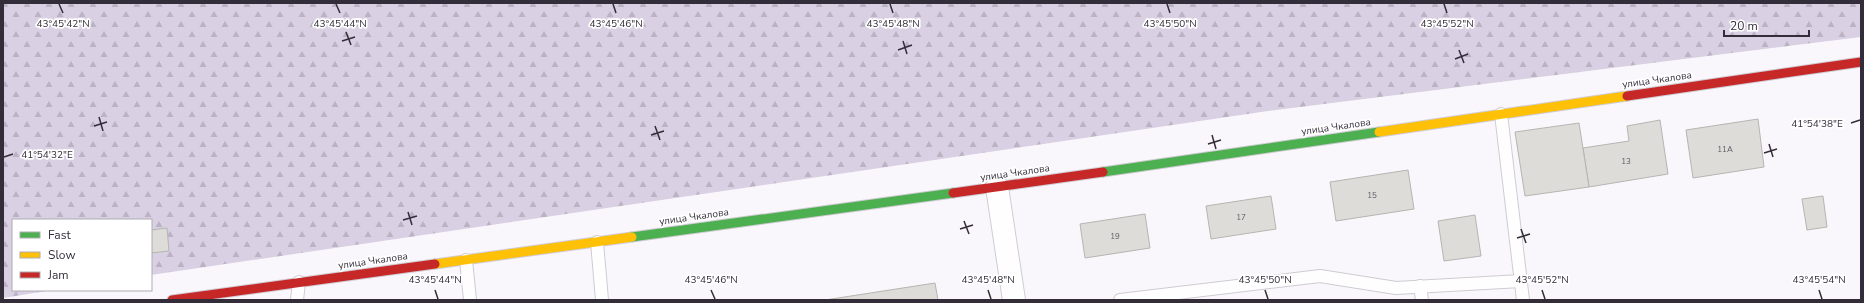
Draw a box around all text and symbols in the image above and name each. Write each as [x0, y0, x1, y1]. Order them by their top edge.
scale bar [1724, 12, 1809, 38]
text: 43°45'42"N [36, 17, 90, 31]
text: 43°45'44"N [313, 17, 367, 31]
text: 43°45'46"N [589, 17, 643, 31]
text: 43°45'48"N [866, 17, 920, 31]
text: 43°45'50"N [1143, 17, 1197, 31]
text: 43°45'52"N [1420, 17, 1474, 31]
text: 20 m [1730, 18, 1758, 34]
street label: улица Чкалова [1621, 68, 1693, 92]
street label: улица Чкалова [1300, 115, 1372, 139]
text: 41°54'38"E [1791, 117, 1843, 131]
house number: 11А [1717, 144, 1733, 155]
text: 41°54'32"E [21, 148, 73, 162]
house number: 13 [1621, 156, 1631, 167]
street label: улица Чкалова [979, 161, 1051, 185]
house number: 15 [1367, 190, 1377, 201]
street label: улица Чкалова [658, 205, 730, 229]
house number: 17 [1236, 212, 1246, 223]
legend [12, 219, 152, 291]
text: Fast [48, 227, 71, 243]
house number: 19 [1110, 231, 1120, 242]
text: Slow [48, 247, 76, 263]
street label: улица Чкалова [337, 249, 409, 273]
text: Jam [47, 267, 69, 283]
text: 43°45'44"N [408, 273, 462, 287]
text: 43°45'46"N [684, 273, 738, 287]
text: 43°45'48"N [961, 273, 1015, 287]
text: 43°45'50"N [1238, 273, 1292, 287]
text: 43°45'52"N [1515, 273, 1569, 287]
text: 43°45'54"N [1792, 273, 1846, 287]

